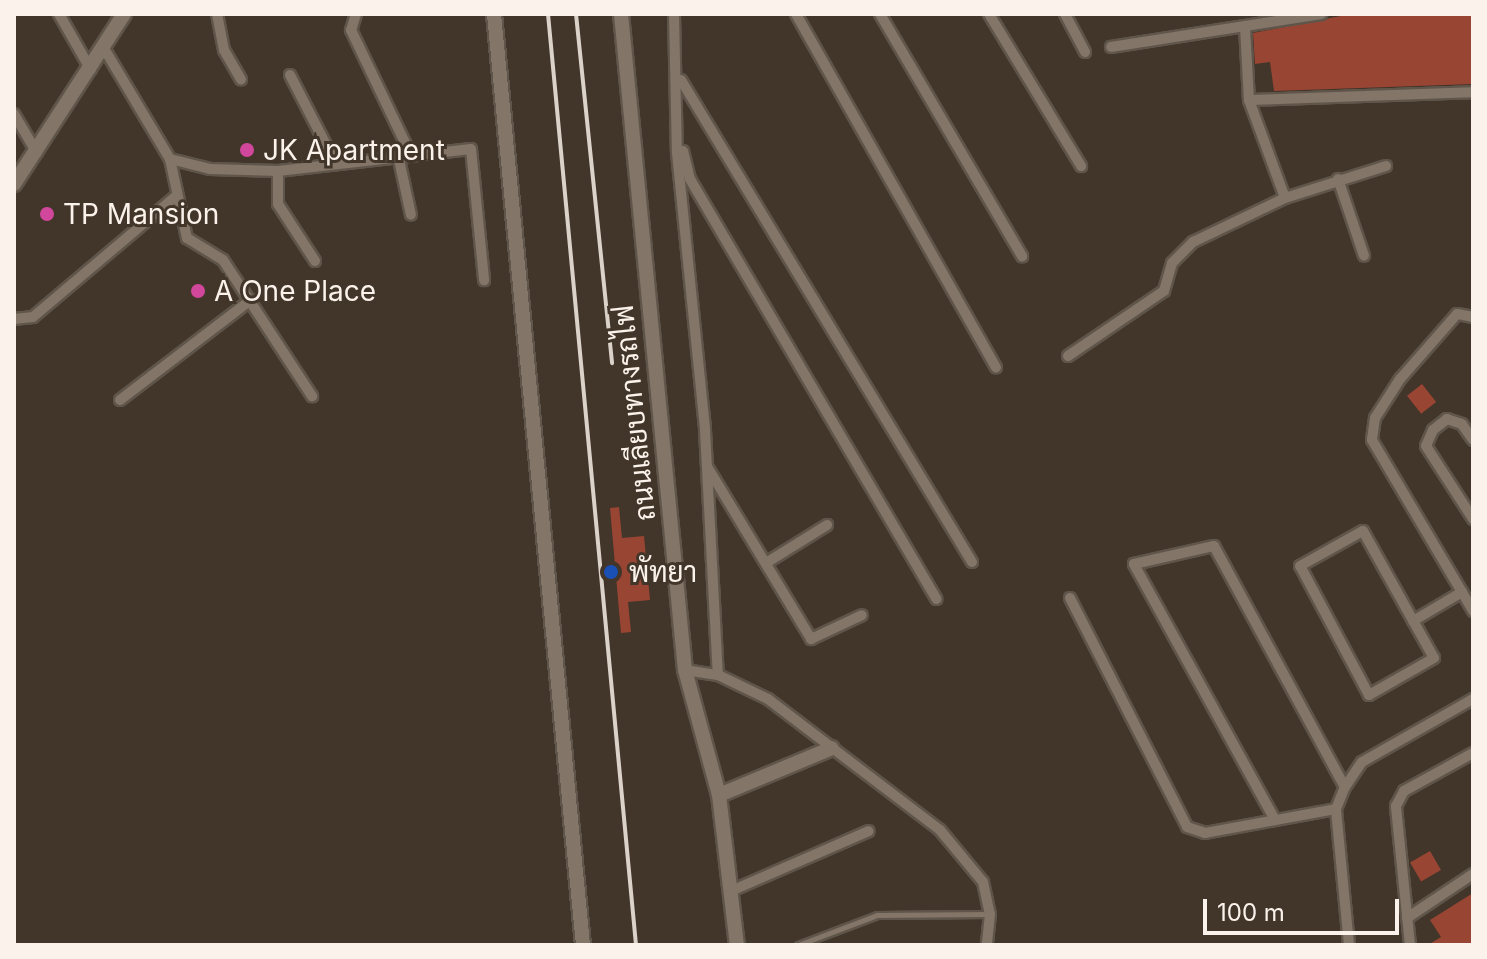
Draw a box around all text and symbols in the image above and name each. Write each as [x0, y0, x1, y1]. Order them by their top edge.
place label: JK Apartment [263, 133, 445, 167]
marker: JK Apartment [238, 141, 256, 159]
place label: TP Mansion [63, 197, 219, 231]
marker: TP Mansion [38, 205, 56, 223]
place label: A One Place [214, 274, 376, 308]
marker: A One Place [189, 282, 207, 300]
street label: ถนนเลียบทางรถไฟ [606, 304, 662, 522]
place label: พัทยา [629, 555, 697, 589]
marker: พัทยา [600, 561, 622, 583]
scale bar [1207, 883, 1403, 933]
text: 100 m [1217, 898, 1285, 927]

